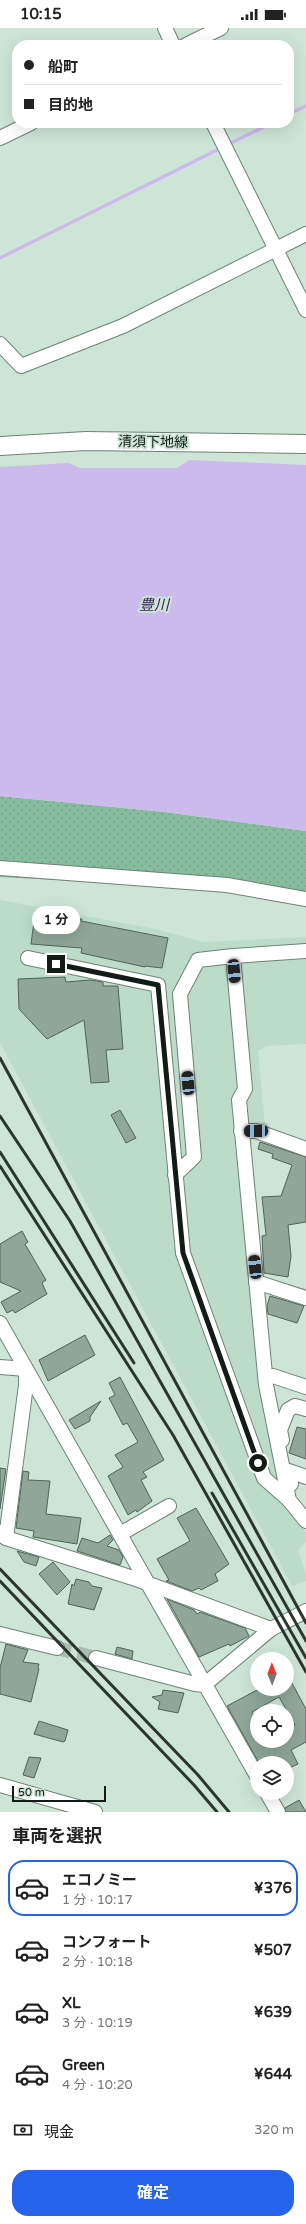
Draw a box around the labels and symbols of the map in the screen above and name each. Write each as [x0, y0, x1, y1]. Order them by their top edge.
street label: 清須下地線 [118, 433, 188, 451]
water label: 豊川 [139, 596, 171, 614]
callout: 1 分 [32, 906, 80, 934]
route end [47, 955, 65, 973]
car [227, 959, 241, 983]
car [181, 1071, 195, 1095]
car [244, 1125, 268, 1137]
car [248, 1254, 262, 1280]
route start [249, 1454, 267, 1472]
north arrow [250, 1652, 294, 1696]
scale bar [12, 1784, 106, 1803]

